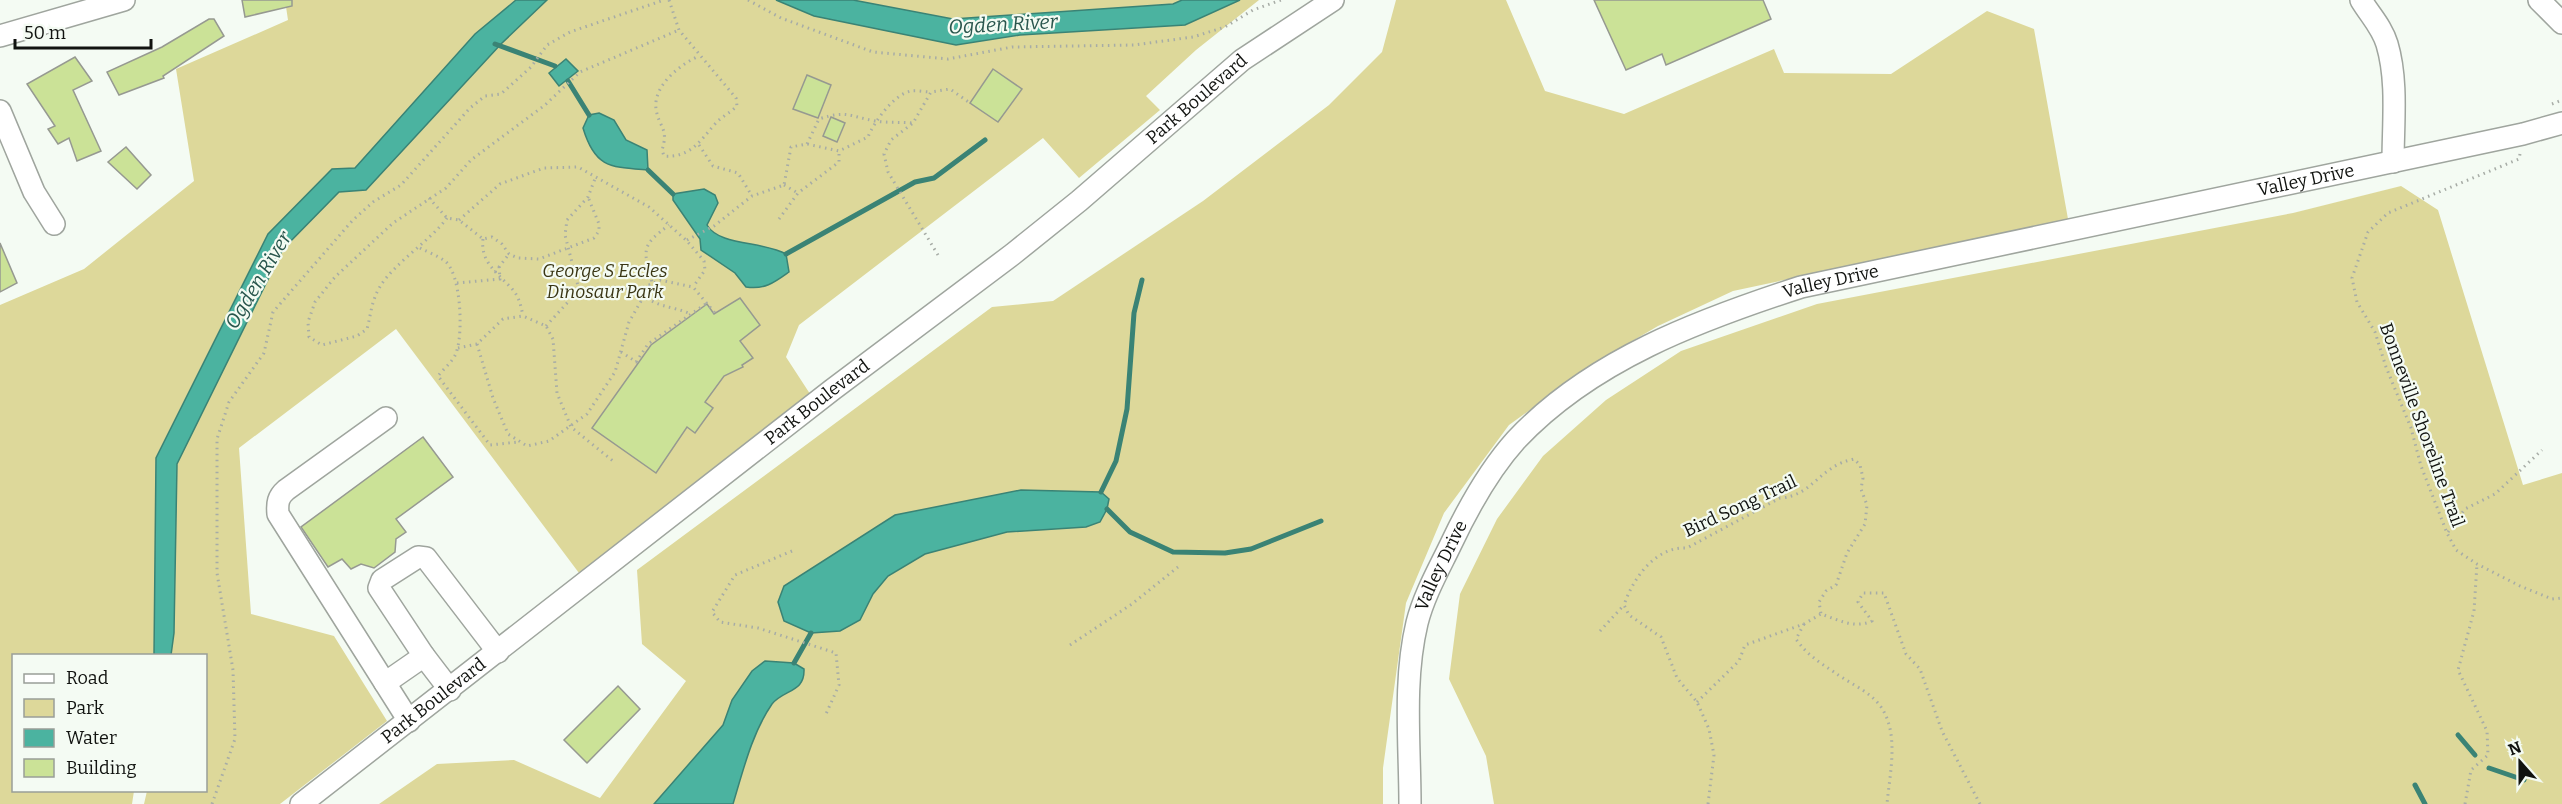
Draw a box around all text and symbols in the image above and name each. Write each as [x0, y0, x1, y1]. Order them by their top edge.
water label: Ogden River [948, 9, 1059, 39]
scale bar [15, 12, 152, 50]
text: 50 m [24, 22, 66, 44]
street label: Park Boulevard [1142, 49, 1252, 149]
street label: Valley Drive [2256, 159, 2356, 201]
water label: Ogden River [220, 226, 297, 333]
park label: George S Eccles Dinosaur Park [542, 260, 668, 303]
street label: Valley Drive [1780, 260, 1881, 303]
street label: Bonneville Shoreline Trail [2375, 320, 2469, 530]
street label: Park Boulevard [760, 355, 874, 449]
street label: Bird Song Trail [1680, 470, 1800, 542]
street label: Valley Drive [1410, 516, 1472, 614]
street label: Park Boulevard [377, 653, 490, 748]
legend [12, 654, 207, 792]
text: Road [66, 667, 109, 689]
text: Park [66, 697, 105, 719]
text: Water [66, 727, 117, 749]
north arrow [2490, 732, 2550, 792]
text: N [2506, 737, 2524, 760]
text: Building [66, 757, 137, 779]

